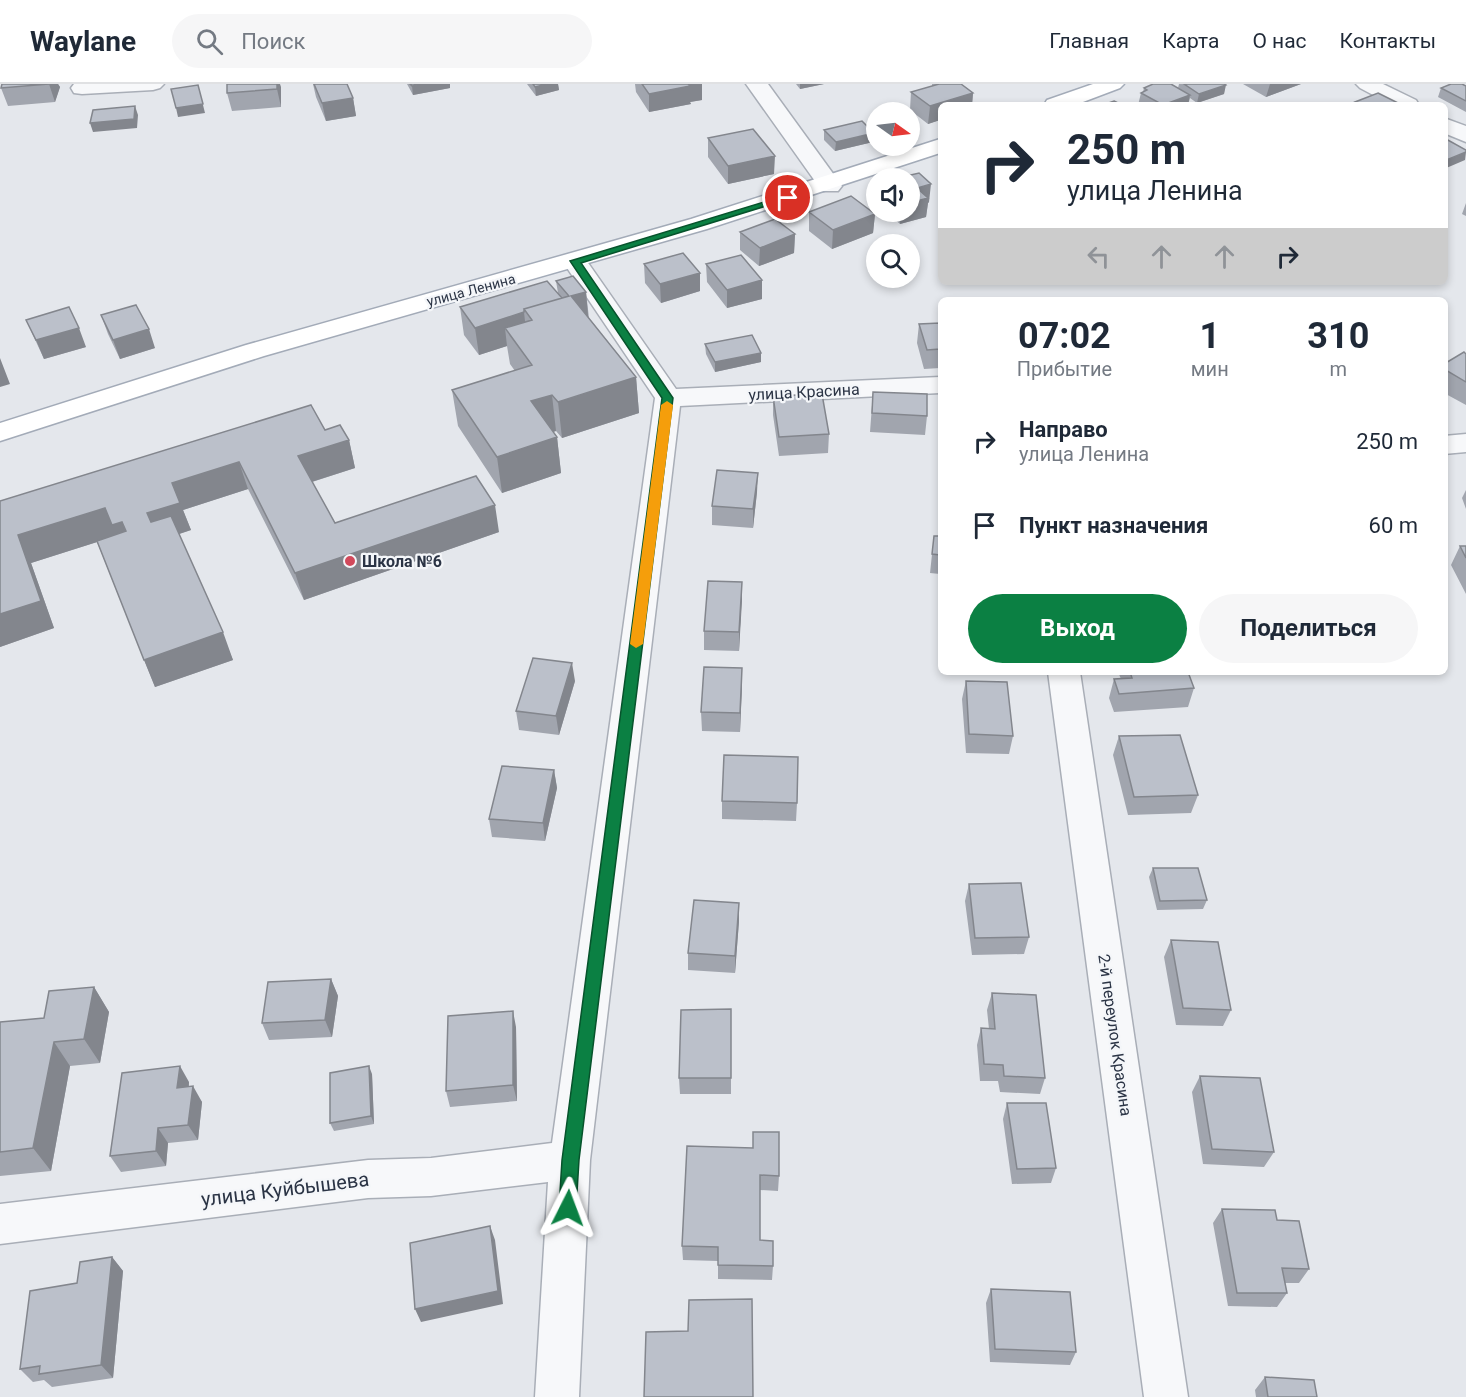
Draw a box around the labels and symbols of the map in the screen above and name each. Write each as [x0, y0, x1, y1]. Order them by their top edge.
north arrow [866, 102, 920, 156]
pin [762, 172, 813, 223]
street label: улица Ленина [425, 270, 517, 310]
street label: улица Красина [748, 380, 860, 404]
place label: Школа №6 [362, 552, 442, 571]
marker: Школа №6 [343, 554, 357, 568]
street label: 2-й переулок Красина [1094, 953, 1136, 1117]
street label: улица Куйбышева [200, 1167, 370, 1211]
position arrow [536, 1176, 600, 1240]

